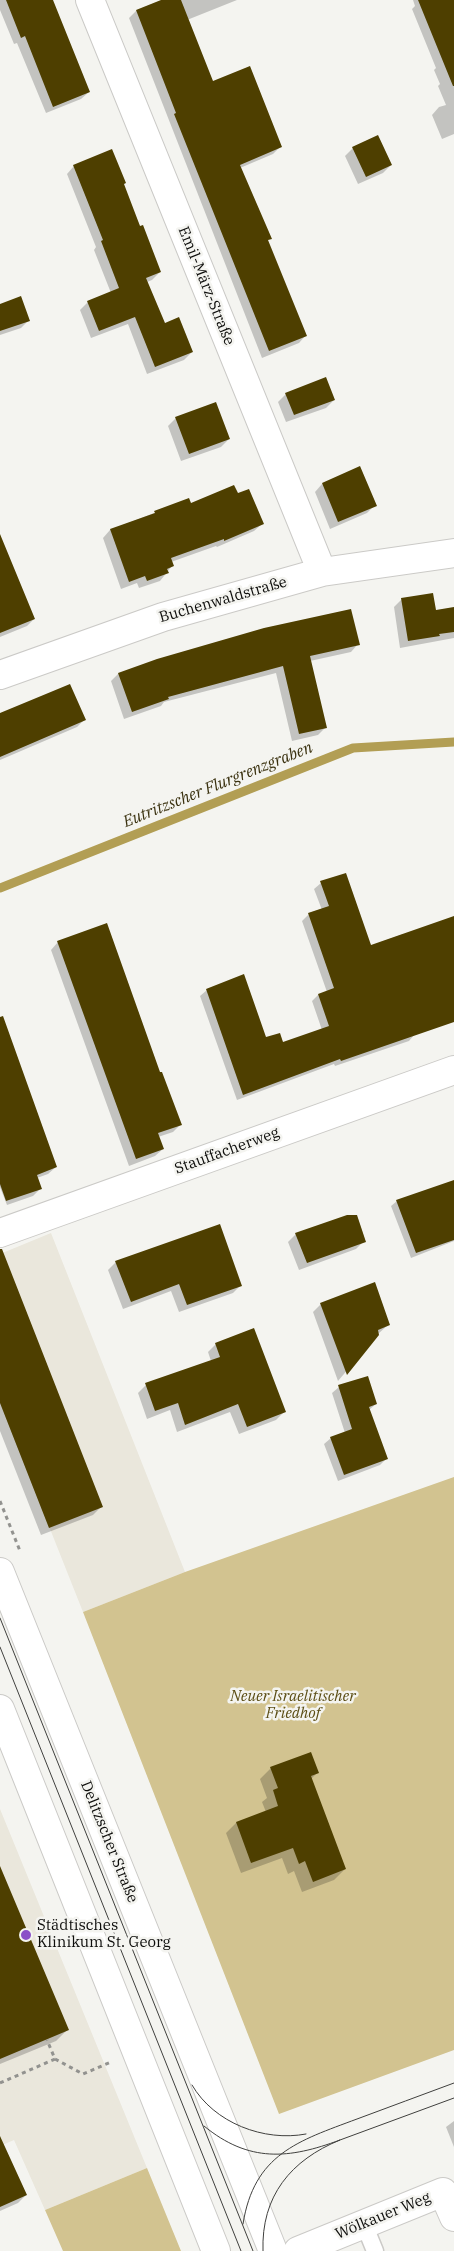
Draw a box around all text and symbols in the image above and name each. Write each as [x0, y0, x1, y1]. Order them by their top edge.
street label: Emil-März-Straße [174, 224, 238, 348]
street label: Buchenwaldstraße [157, 573, 289, 627]
water label: Eutritzscher Flurgrenzgraben [120, 738, 316, 832]
street label: Stauffacherweg [172, 1124, 282, 1178]
park label: Neuer Israelitischer Friedhof [230, 1688, 356, 1723]
street label: Delitzscher Straße [76, 1778, 142, 1906]
place label: Städtisches Klinikum St. Georg [37, 1917, 171, 1952]
marker: Städtisches Klinikum St. Georg [19, 1928, 33, 1942]
street label: Wölkauer Weg [333, 2189, 433, 2243]

